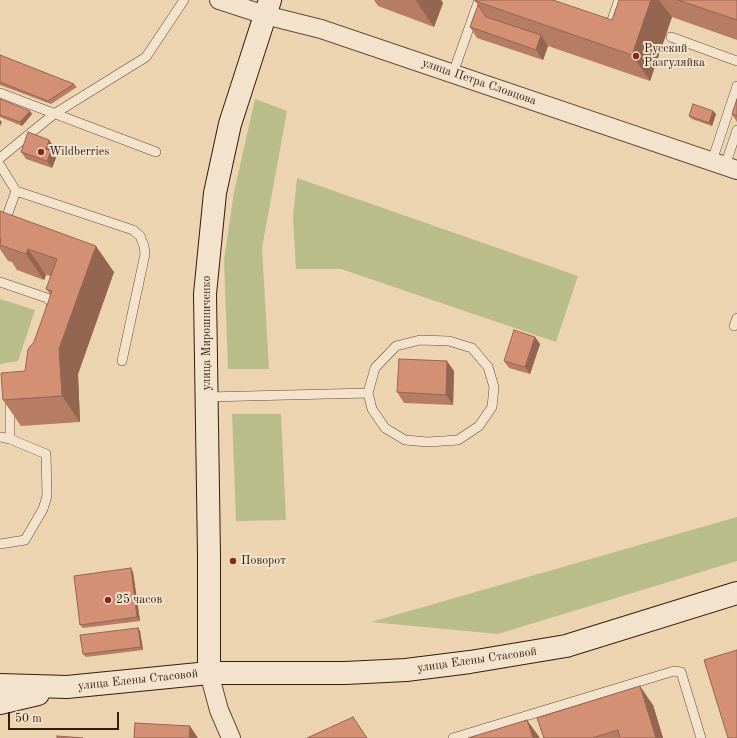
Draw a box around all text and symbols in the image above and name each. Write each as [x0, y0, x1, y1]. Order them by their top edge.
place label: Русский Разгуляйка [644, 42, 705, 70]
marker: Русский Разгуляйка [631, 51, 641, 61]
street label: улица Петра Словцова [420, 56, 538, 108]
place label: Wildberries [49, 145, 110, 159]
marker: Wildberries [36, 147, 46, 157]
street label: улица Мирошниченко [200, 276, 214, 390]
place label: Поворот [241, 554, 286, 568]
marker: Поворот [228, 556, 238, 566]
place label: 25 часов [116, 593, 162, 607]
marker: 25 часов [103, 595, 113, 605]
street label: улица Елены Стасовой [416, 644, 538, 676]
street label: улица Елены Стасовой [77, 667, 199, 693]
scale bar [10, 704, 121, 730]
text: 50 m [15, 713, 42, 725]

